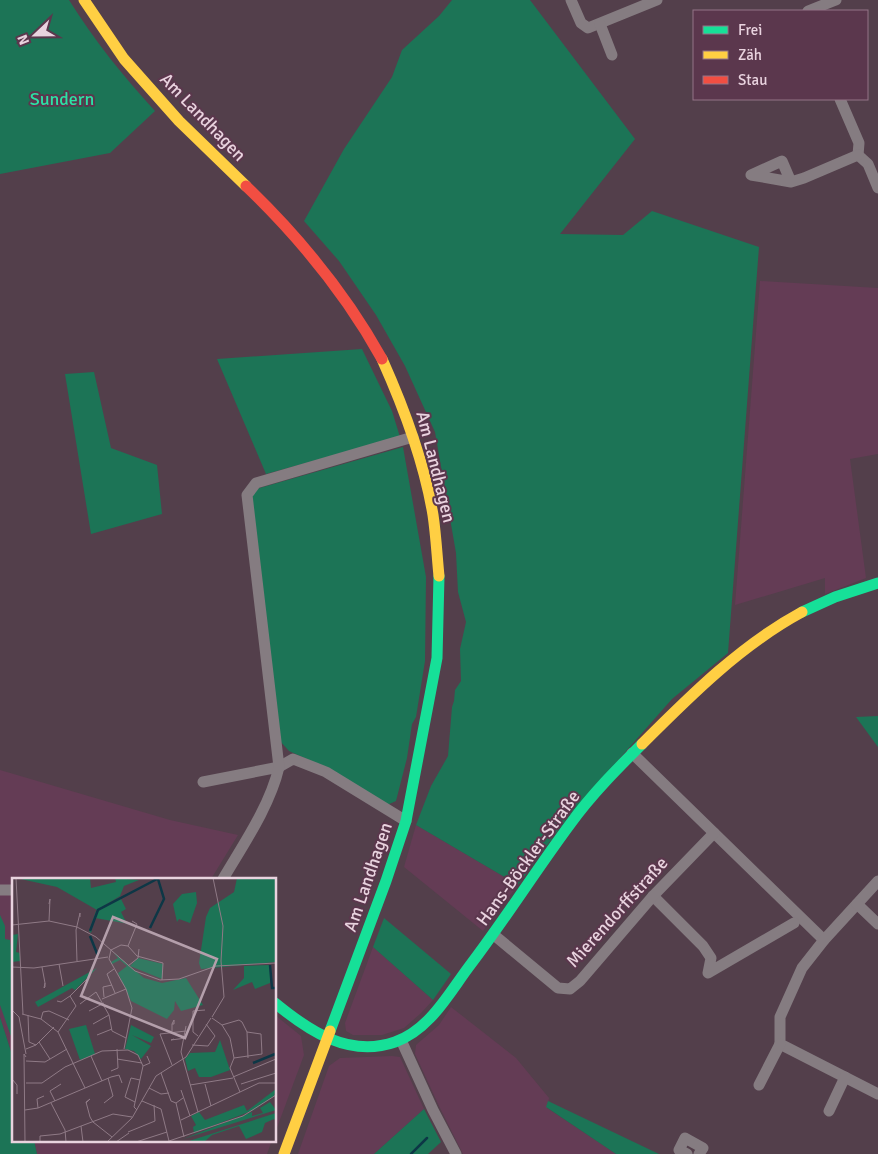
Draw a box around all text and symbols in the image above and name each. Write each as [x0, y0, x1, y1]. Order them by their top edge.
north arrow [10, 10, 60, 60]
legend [693, 10, 868, 100]
text: Frei [738, 21, 762, 39]
text: N [14, 32, 33, 47]
text: Zäh [738, 46, 762, 64]
street label: Am Landhagen [155, 68, 251, 166]
text: Stau [738, 71, 767, 89]
park label: Sundern [30, 88, 94, 110]
street label: Am Landhagen [412, 409, 460, 525]
street label: Hans-Böckler-Straße [471, 786, 585, 930]
street label: Am Landhagen [339, 819, 397, 935]
street label: Mierendorffstraße [562, 852, 672, 972]
inset map [12, 878, 276, 1142]

